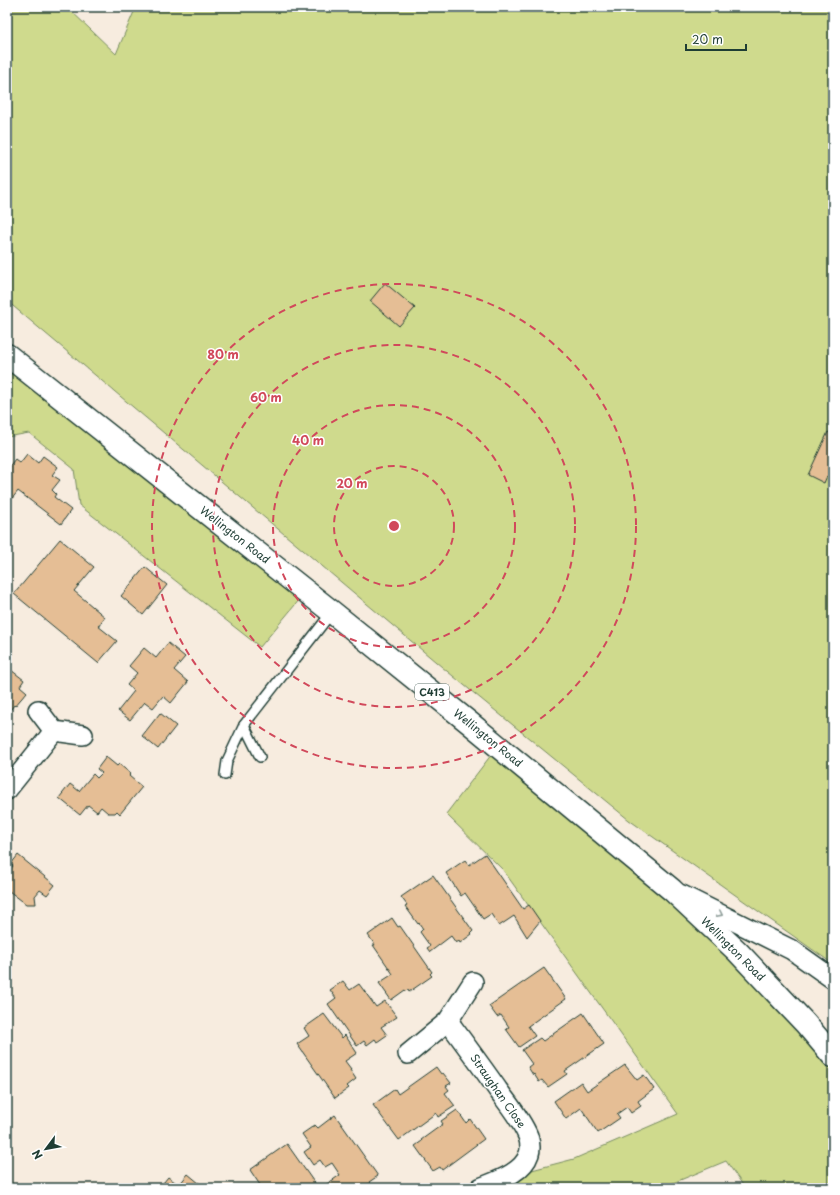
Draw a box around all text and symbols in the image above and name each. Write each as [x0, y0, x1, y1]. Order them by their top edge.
scale bar [686, 26, 746, 52]
text: 20 m [692, 30, 723, 48]
text: 80 m [207, 345, 239, 363]
text: 60 m [250, 388, 282, 406]
text: 40 m [292, 431, 324, 449]
text: 20 m [336, 474, 368, 492]
street label: Wellington Road [197, 502, 274, 567]
centre of rings [387, 519, 401, 533]
road number: C413 [415, 684, 449, 700]
street label: Wellington Road [450, 704, 527, 771]
one-way arrow [715, 909, 723, 916]
street label: Wellington Road [697, 913, 769, 985]
street label: Straughan Close [466, 1050, 530, 1131]
north arrow [26, 1129, 66, 1169]
text: N [27, 1146, 47, 1163]

